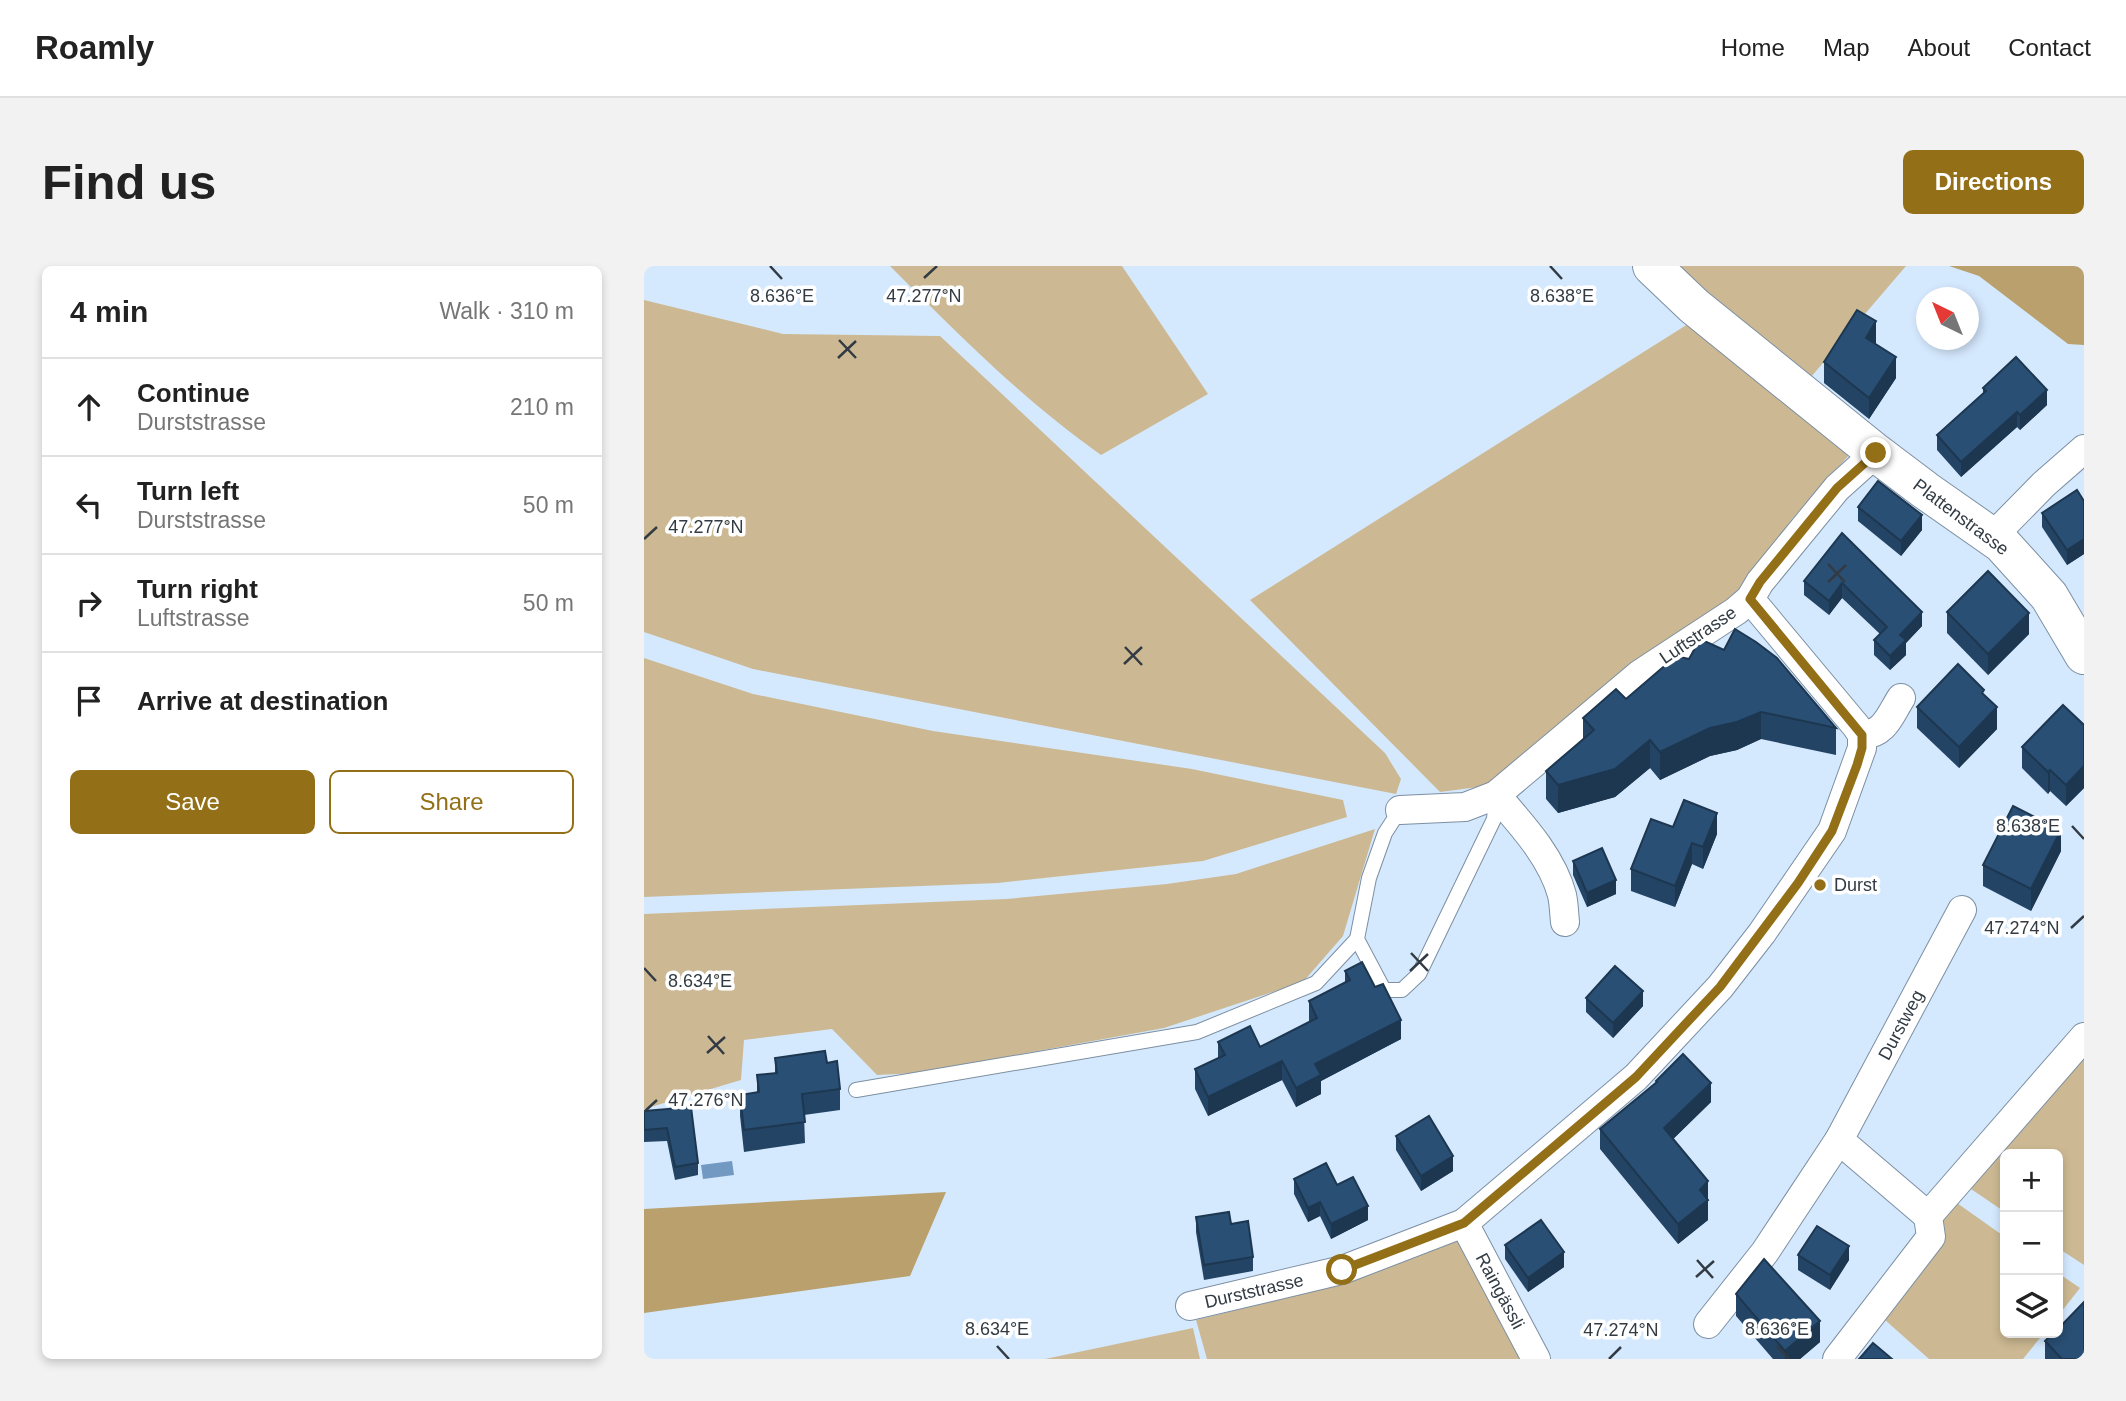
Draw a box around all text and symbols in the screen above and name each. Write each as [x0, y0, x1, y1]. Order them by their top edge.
text: Roamly [35, 29, 154, 66]
text: Home [1721, 34, 1785, 61]
text: Map [1823, 34, 1870, 61]
text: About [1908, 34, 1970, 61]
text: Contact [2008, 34, 2091, 61]
button: Directions [1903, 150, 2084, 214]
text: Find us [42, 155, 216, 209]
text: 8.636°E [750, 286, 814, 306]
text: 47.277°N [886, 286, 962, 306]
text: 8.638°E [1530, 286, 1594, 306]
north arrow [1916, 287, 1979, 350]
text: 4 min [70, 295, 148, 328]
text: Walk · 310 m [439, 298, 574, 324]
text: Continue [137, 378, 250, 408]
icon: ahead [70, 388, 108, 426]
text: 210 m [510, 394, 574, 420]
text: Durststrasse [137, 409, 266, 435]
route end [1860, 437, 1891, 468]
street label: Plattenstrasse [1909, 475, 2013, 559]
text: Turn left [137, 476, 239, 506]
icon: left [70, 486, 108, 524]
text: 50 m [523, 492, 574, 518]
text: Durststrasse [137, 507, 266, 533]
text: 47.277°N [668, 517, 744, 537]
text: Turn right [137, 574, 258, 604]
icon: right [70, 584, 108, 622]
text: 50 m [523, 590, 574, 616]
street label: Luftstrasse [1656, 602, 1740, 668]
text: Luftstrasse [137, 605, 250, 631]
icon: arrive [70, 682, 108, 720]
text: Arrive at destination [137, 686, 388, 716]
button: Save [70, 770, 315, 834]
button: Share [329, 770, 574, 834]
text: 8.638°E [1996, 816, 2060, 836]
place label: Durst [1834, 875, 1877, 895]
marker: Durst [1812, 877, 1828, 893]
text: 47.274°N [1984, 918, 2060, 938]
text: 8.634°E [668, 971, 732, 991]
street label: Durstweg [1874, 987, 1928, 1063]
text: 47.276°N [668, 1090, 744, 1110]
map controls [2000, 1149, 2063, 1338]
button: + [2000, 1149, 2063, 1212]
button: − [2000, 1212, 2063, 1275]
street label: Raingässli [1472, 1250, 1528, 1332]
route start [1326, 1254, 1357, 1285]
street label: Durststrasse [1203, 1270, 1305, 1312]
button: layers [2000, 1275, 2063, 1338]
text: 8.634°E [965, 1319, 1029, 1339]
text: 8.636°E [1745, 1319, 1809, 1339]
text: 47.274°N [1583, 1320, 1659, 1340]

